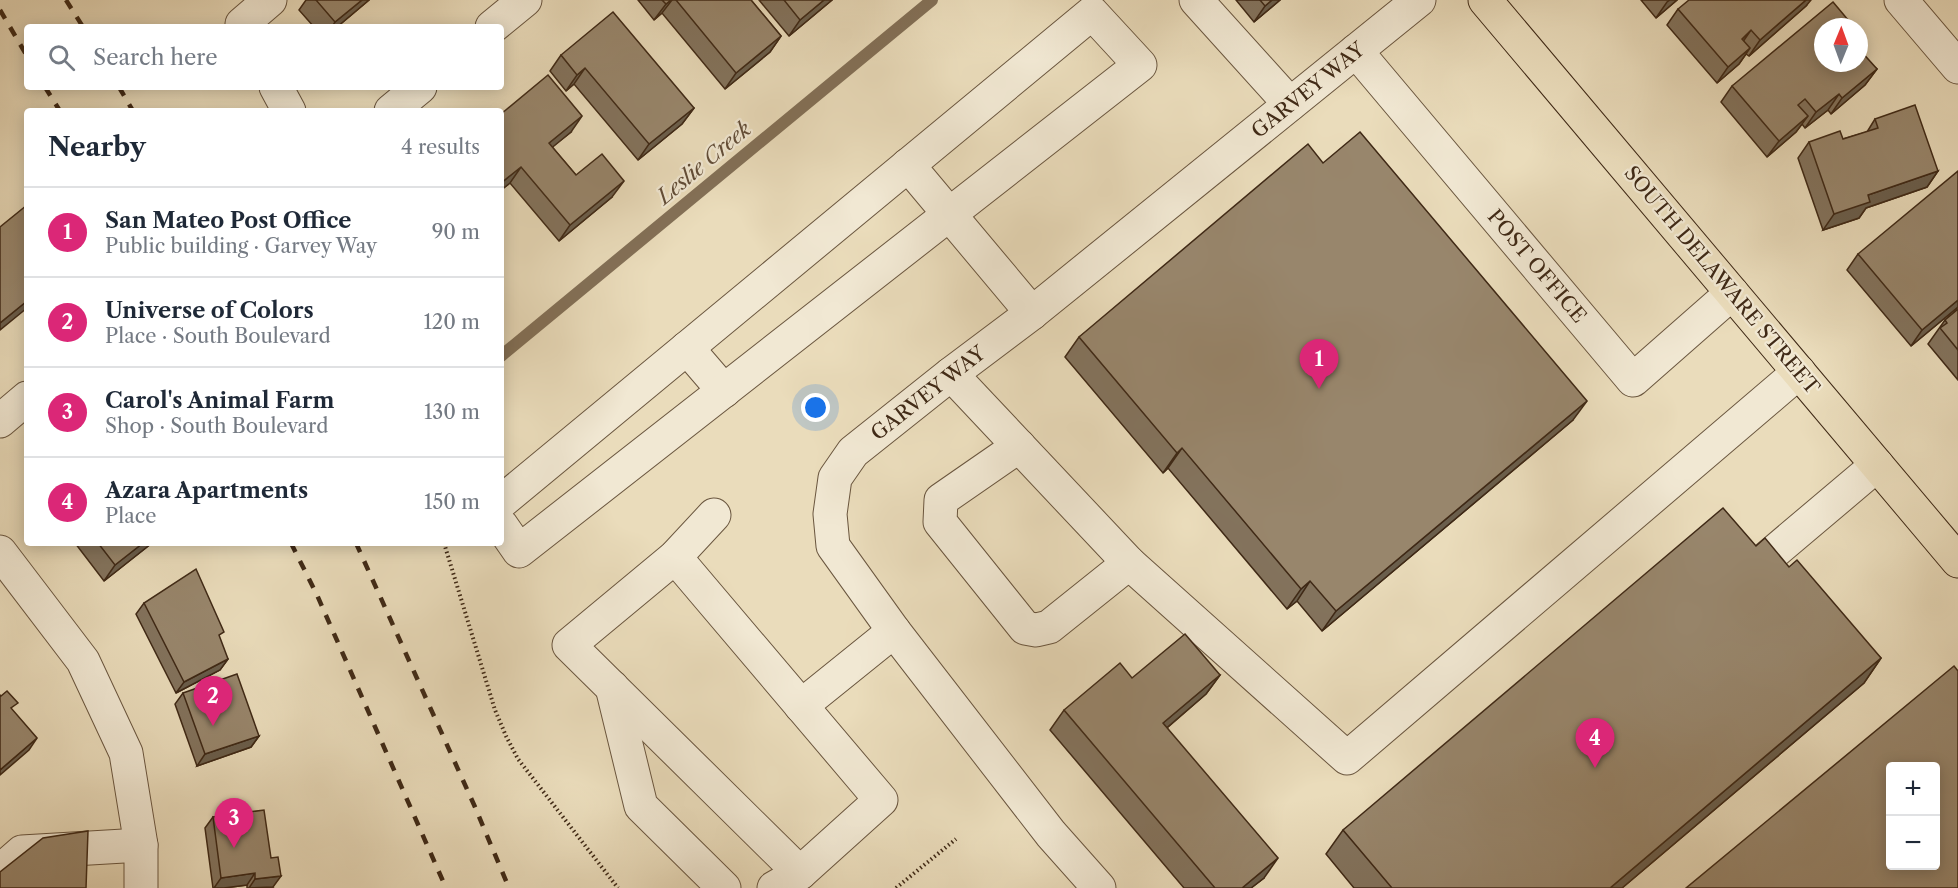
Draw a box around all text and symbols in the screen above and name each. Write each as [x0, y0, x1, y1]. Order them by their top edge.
north arrow [1814, 18, 1868, 72]
search box [24, 24, 504, 90]
street label: GARVEY WAY [1247, 37, 1370, 143]
icon: search [45, 41, 78, 74]
text: Search here [93, 44, 218, 71]
water label: Leslie Creek [650, 116, 756, 210]
text: Nearby [48, 131, 146, 163]
text: 4 results [401, 135, 480, 159]
street label: SOUTH DELAWARE STREET [1619, 161, 1825, 399]
street label: POST OFFICE [1483, 204, 1591, 328]
text: San Mateo Post Office [105, 207, 351, 234]
text: 1 [63, 220, 72, 244]
text: 90 m [432, 220, 480, 244]
text: Public building · Garvey Way [105, 234, 377, 258]
text: Universe of Colors [105, 297, 314, 324]
text: 2 [62, 310, 73, 334]
text: 120 m [423, 310, 480, 334]
text: Place · South Boulevard [105, 324, 331, 348]
street label: GARVEY WAY [866, 340, 991, 445]
pin: 1 [1300, 340, 1338, 389]
text: Carol's Animal Farm [105, 387, 335, 414]
your location [801, 393, 830, 422]
text: 3 [62, 400, 73, 424]
text: 130 m [424, 400, 480, 424]
text: Shop · South Boulevard [105, 414, 328, 438]
text: Azara Apartments [105, 477, 308, 504]
text: 4 [62, 490, 73, 514]
text: 150 m [424, 490, 480, 514]
text: Place [105, 504, 156, 528]
pin: 2 [194, 676, 232, 726]
pin: 4 [1576, 718, 1614, 768]
map controls [1886, 762, 1940, 870]
button: + [1886, 762, 1940, 816]
pin: 3 [214, 798, 254, 848]
button: − [1886, 816, 1940, 870]

